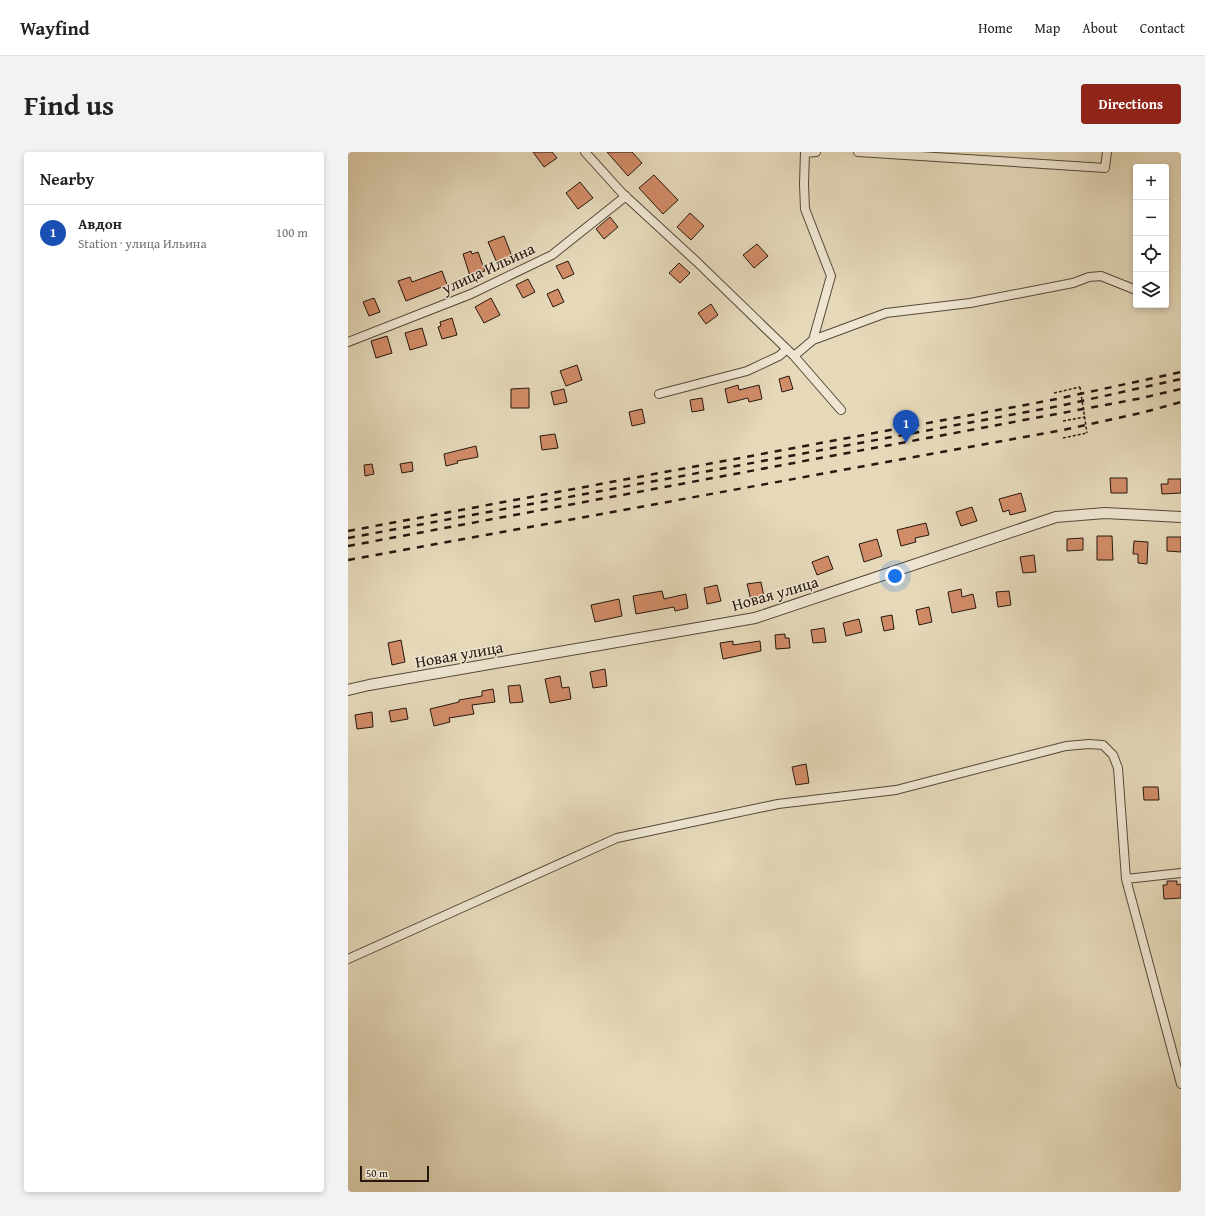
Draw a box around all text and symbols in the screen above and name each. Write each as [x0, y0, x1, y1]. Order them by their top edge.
text: Wayfind [20, 14, 90, 42]
text: Home [978, 18, 1013, 38]
text: Map [1035, 18, 1060, 38]
text: About [1082, 18, 1118, 38]
text: Contact [1140, 18, 1185, 38]
text: Find us [24, 84, 114, 125]
button: Directions [1081, 84, 1181, 124]
map controls [1133, 164, 1169, 308]
button: + [1133, 164, 1169, 200]
text: Nearby [40, 166, 94, 191]
button: − [1133, 200, 1169, 236]
text: Авдон [78, 213, 122, 234]
text: 1 [50, 223, 56, 242]
text: 100 m [276, 223, 308, 242]
text: Station · улица Ильина [78, 234, 207, 253]
street label: улица Ильина [437, 236, 539, 300]
button: locate [1133, 236, 1169, 272]
button: layers [1133, 272, 1169, 308]
pin: 1 [893, 410, 919, 443]
your location [885, 566, 905, 586]
street label: Новая улица [729, 569, 821, 617]
street label: Новая улица [413, 634, 505, 674]
scale bar [360, 1164, 429, 1183]
text: 50 m [366, 1165, 388, 1181]

